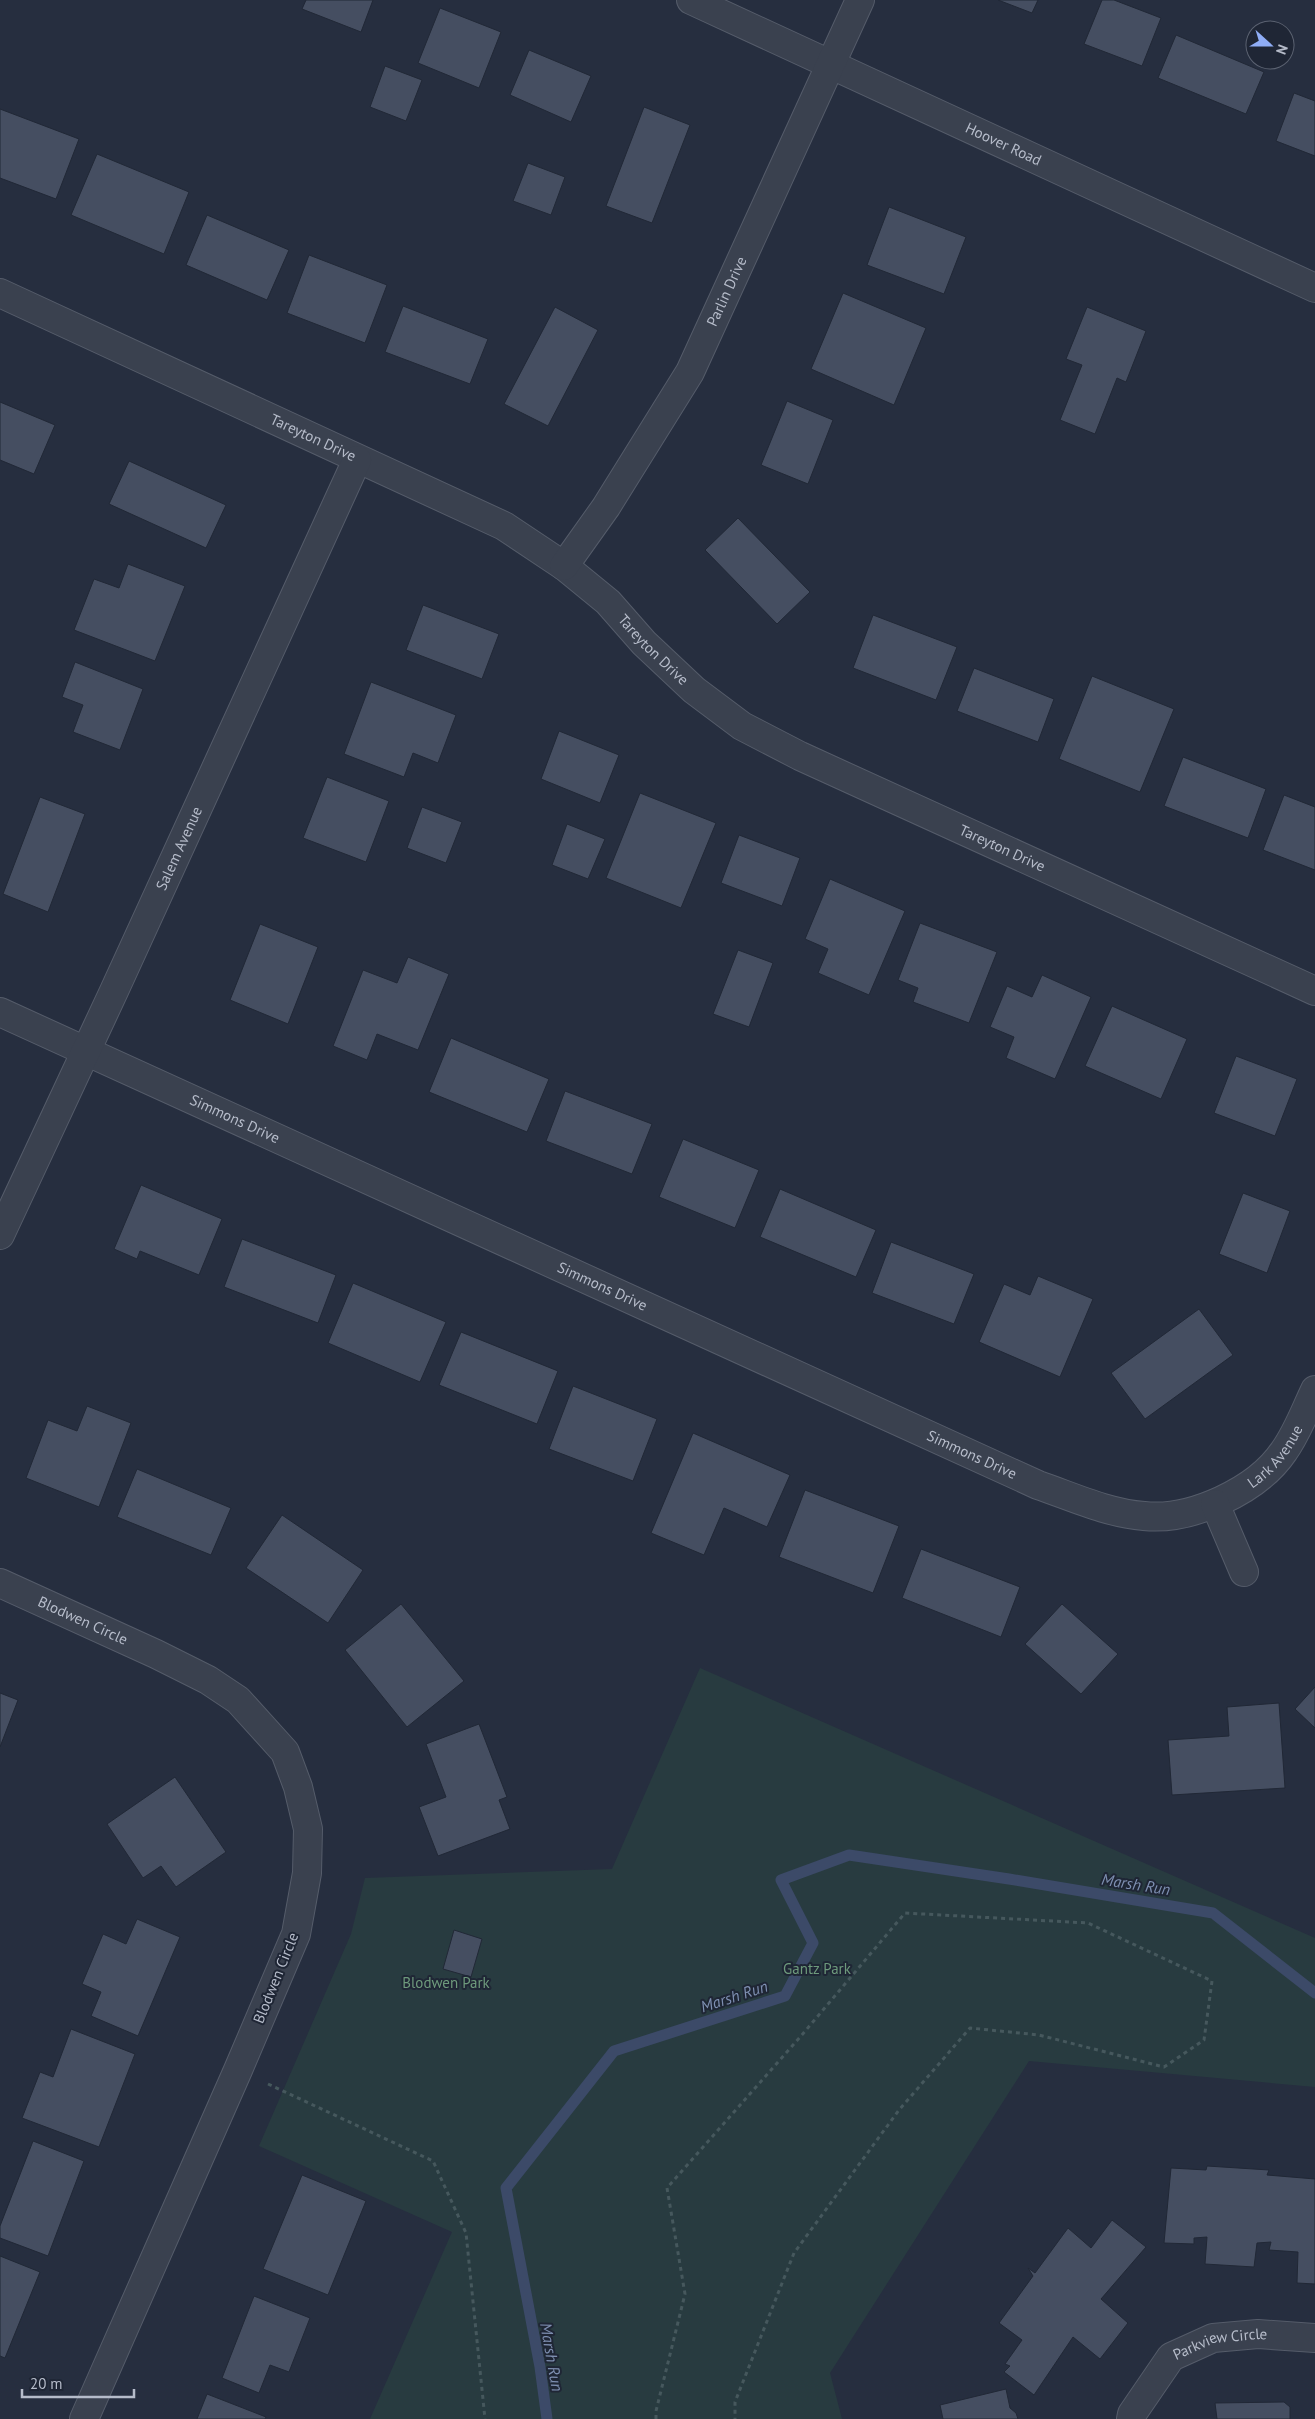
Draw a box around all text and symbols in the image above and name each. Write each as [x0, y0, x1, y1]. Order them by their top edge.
north arrow [1245, 20, 1295, 70]
text: N [1272, 42, 1292, 57]
street label: Hoover Road [963, 118, 1045, 169]
street label: Parlin Drive [702, 253, 751, 329]
street label: Tareyton Drive [267, 409, 359, 465]
street label: Tareyton Drive [614, 610, 693, 689]
street label: Salem Avenue [151, 803, 206, 893]
street label: Tareyton Drive [956, 820, 1048, 876]
street label: Simmons Drive [187, 1090, 283, 1147]
street label: Simmons Drive [555, 1257, 651, 1315]
street label: Lark Avenue [1244, 1422, 1306, 1492]
street label: Simmons Drive [924, 1426, 1020, 1483]
street label: Blodwen Circle [35, 1592, 131, 1649]
water label: Marsh Run [1100, 1869, 1172, 1899]
street label: Blodwen Circle [249, 1930, 302, 2026]
park label: Gantz Park [783, 1959, 852, 1978]
park label: Blodwen Park [402, 1973, 491, 1992]
water label: Marsh Run [698, 1976, 770, 2016]
water label: Marsh Run [536, 2321, 568, 2393]
street label: Parkview Circle [1170, 2324, 1268, 2364]
scale bar [22, 2366, 135, 2398]
text: 20 m [30, 2374, 63, 2393]

